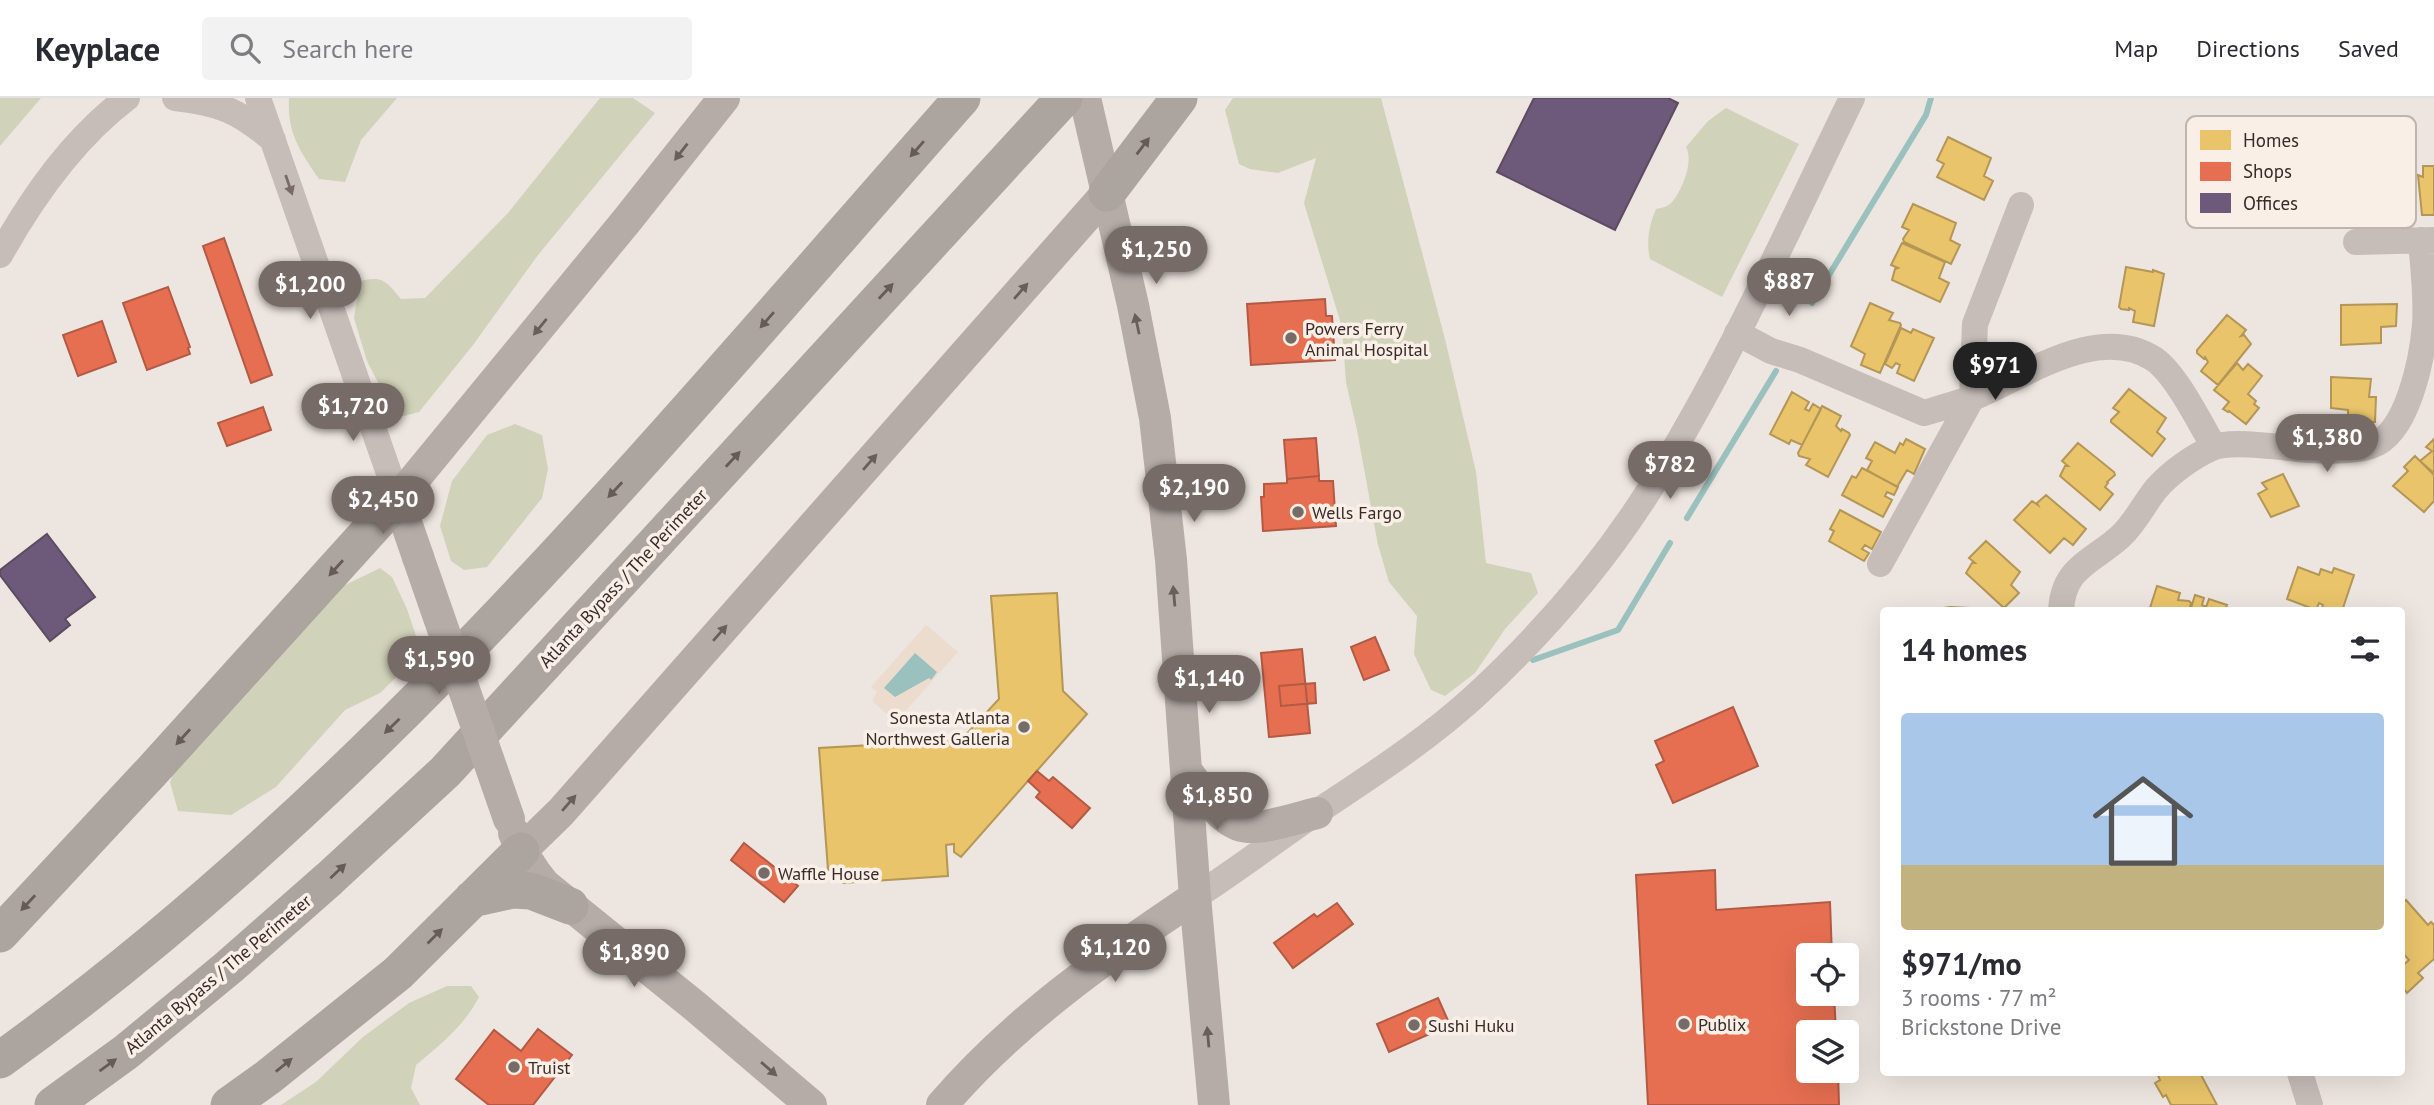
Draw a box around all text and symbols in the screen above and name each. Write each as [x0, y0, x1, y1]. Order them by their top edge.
search box [202, 17, 692, 80]
text: Keyplace [35, 27, 160, 70]
icon: search [226, 29, 264, 67]
text: Search here [282, 32, 413, 65]
text: Map [2114, 33, 2158, 64]
text: Directions [2196, 33, 2300, 64]
text: Saved [2338, 33, 2399, 64]
legend [2186, 116, 2416, 228]
text: Homes [2243, 128, 2299, 152]
one-way arrow [1136, 137, 1151, 155]
one-way arrow [909, 140, 925, 158]
one-way arrow [674, 142, 689, 160]
text: Shops [2243, 159, 2292, 183]
one-way arrow [284, 175, 295, 196]
text: Offices [2243, 191, 2298, 215]
pin: $1,250 [1099, 226, 1213, 286]
text: $1,250 [1120, 234, 1192, 263]
pin: $887 [1748, 258, 1830, 318]
pin: $1,200 [253, 262, 367, 321]
text: $887 [1763, 266, 1815, 295]
text: $1,200 [274, 269, 346, 298]
one-way arrow [878, 283, 894, 300]
one-way arrow [1012, 283, 1028, 300]
one-way arrow [759, 311, 775, 329]
one-way arrow [1132, 313, 1143, 335]
one-way arrow [532, 317, 547, 335]
place label: Powers Ferry Animal Hospital [1305, 317, 1429, 361]
marker: Powers Ferry Animal Hospital [1283, 330, 1299, 346]
pin: $971 [1954, 342, 2036, 402]
text: $971 [1969, 350, 2021, 379]
pin: $1,720 [296, 384, 410, 443]
text: $1,720 [317, 391, 389, 420]
pin: $1,380 [2270, 414, 2384, 474]
text: $1,380 [2291, 422, 2363, 451]
pin: $782 [1629, 442, 1711, 501]
text: $782 [1644, 449, 1696, 478]
one-way arrow [724, 451, 740, 468]
one-way arrow [862, 453, 878, 471]
pin: $2,190 [1137, 464, 1251, 524]
text: $2,190 [1158, 472, 1230, 501]
pin: $2,450 [326, 476, 440, 536]
one-way arrow [608, 481, 624, 498]
text: $2,450 [347, 484, 419, 513]
street label: Atlanta Bypass / The Perimeter [534, 484, 712, 672]
place label: Wells Fargo [1312, 501, 1402, 524]
marker: Wells Fargo [1290, 504, 1306, 520]
one-way arrow [328, 559, 344, 577]
one-way arrow [1168, 585, 1179, 607]
one-way arrow [712, 624, 727, 641]
text: 14 homes [1901, 630, 2027, 669]
icon: filters [2346, 630, 2384, 668]
pin: $1,590 [382, 636, 496, 696]
text: $1,590 [403, 644, 475, 673]
pin: $1,140 [1152, 656, 1266, 715]
text: $1,140 [1173, 663, 1245, 692]
place label: Sonesta Atlanta Northwest Galleria [865, 706, 1010, 750]
one-way arrow [384, 718, 401, 734]
marker: Sonesta Atlanta Northwest Galleria [1016, 719, 1032, 735]
one-way arrow [176, 728, 192, 745]
icon: home [2080, 758, 2206, 884]
pin: $1,850 [1160, 772, 1274, 832]
text: $1,850 [1181, 780, 1253, 809]
one-way arrow [561, 794, 577, 812]
place label: Waffle House [778, 862, 879, 885]
one-way arrow [329, 863, 346, 879]
marker: Waffle House [756, 865, 772, 881]
street label: Atlanta Bypass / The Perimeter [120, 889, 316, 1059]
one-way arrow [21, 894, 37, 911]
pin: $1,120 [1058, 924, 1172, 984]
one-way arrow [427, 928, 443, 945]
pin: $1,890 [577, 930, 691, 989]
text: $1,120 [1079, 932, 1151, 961]
text: $1,890 [598, 937, 670, 966]
map controls [1796, 943, 1859, 1083]
button: locate [1796, 943, 1859, 1006]
text: $971/mo [1901, 944, 2022, 983]
text: 3 rooms · 77 m² [1901, 983, 2057, 1012]
text: Brickstone Drive [1901, 1012, 2061, 1041]
place label: Publix [1698, 1013, 1746, 1036]
place label: Sushi Huku [1428, 1014, 1514, 1037]
marker: Publix [1676, 1016, 1692, 1032]
marker: Sushi Huku [1406, 1017, 1422, 1033]
button: layers [1796, 1020, 1859, 1083]
one-way arrow [1202, 1026, 1213, 1048]
place label: Truist [528, 1056, 570, 1079]
one-way arrow [275, 1057, 293, 1072]
one-way arrow [99, 1058, 117, 1072]
marker: Truist [506, 1059, 522, 1075]
one-way arrow [761, 1061, 778, 1076]

